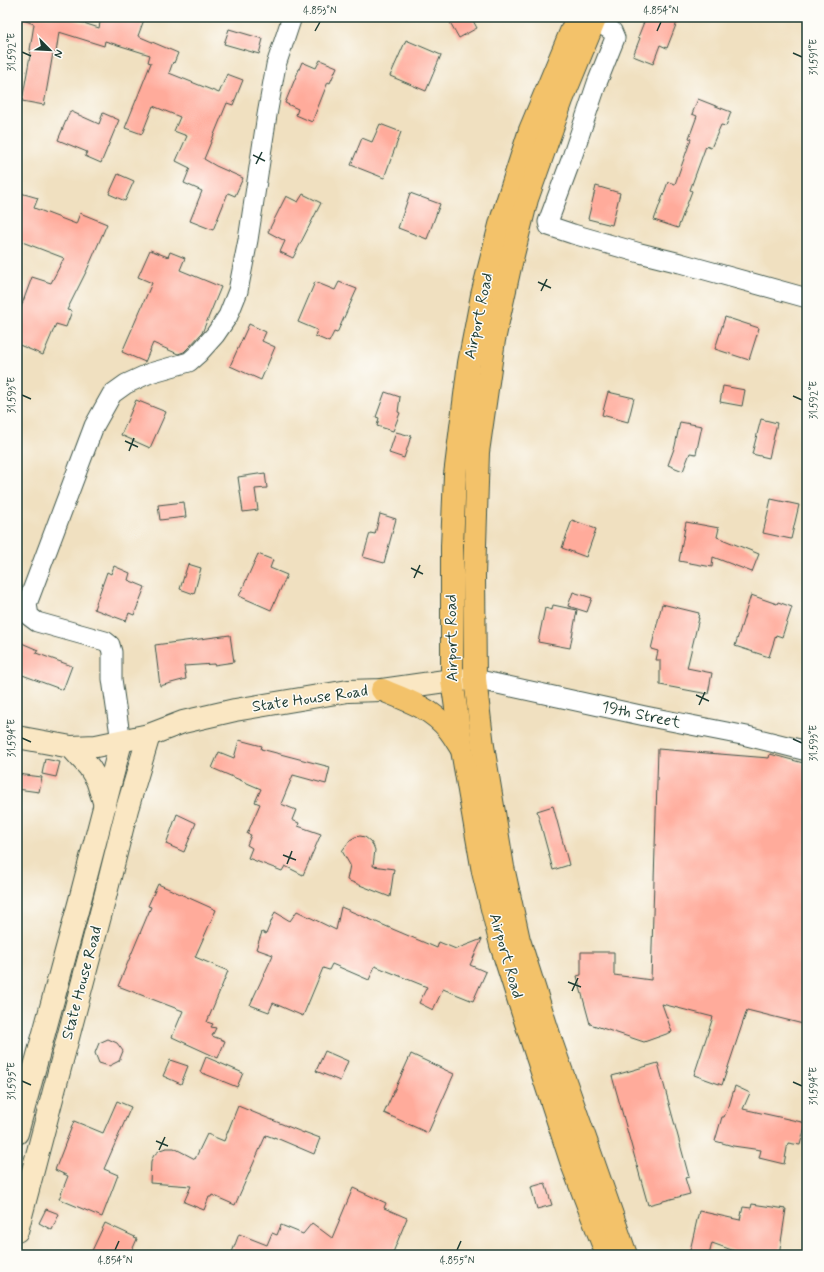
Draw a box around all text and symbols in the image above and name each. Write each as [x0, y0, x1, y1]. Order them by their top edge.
text: 4.853°N [303, 4, 337, 18]
text: 4.854°N [643, 4, 679, 18]
north arrow [30, 30, 70, 70]
text: 31.592°E [5, 33, 19, 71]
text: 31.591°E [807, 39, 821, 75]
text: N [50, 47, 66, 60]
street label: Airport Road [460, 271, 498, 361]
text: 31.593°E [5, 377, 19, 413]
text: 31.592°E [807, 381, 821, 419]
street label: Airport Road [441, 594, 463, 682]
street label: State House Road [251, 680, 369, 718]
street label: 19th Street [600, 696, 683, 734]
text: 31.594°E [5, 719, 19, 757]
text: 31.593°E [807, 725, 821, 761]
street label: Airport Road [484, 911, 528, 1001]
street label: State House Road [57, 924, 107, 1042]
text: 31.595°E [5, 1062, 19, 1100]
text: 31.594°E [807, 1067, 821, 1105]
text: 4.854°N [97, 1254, 133, 1268]
text: 4.855°N [440, 1254, 475, 1268]

